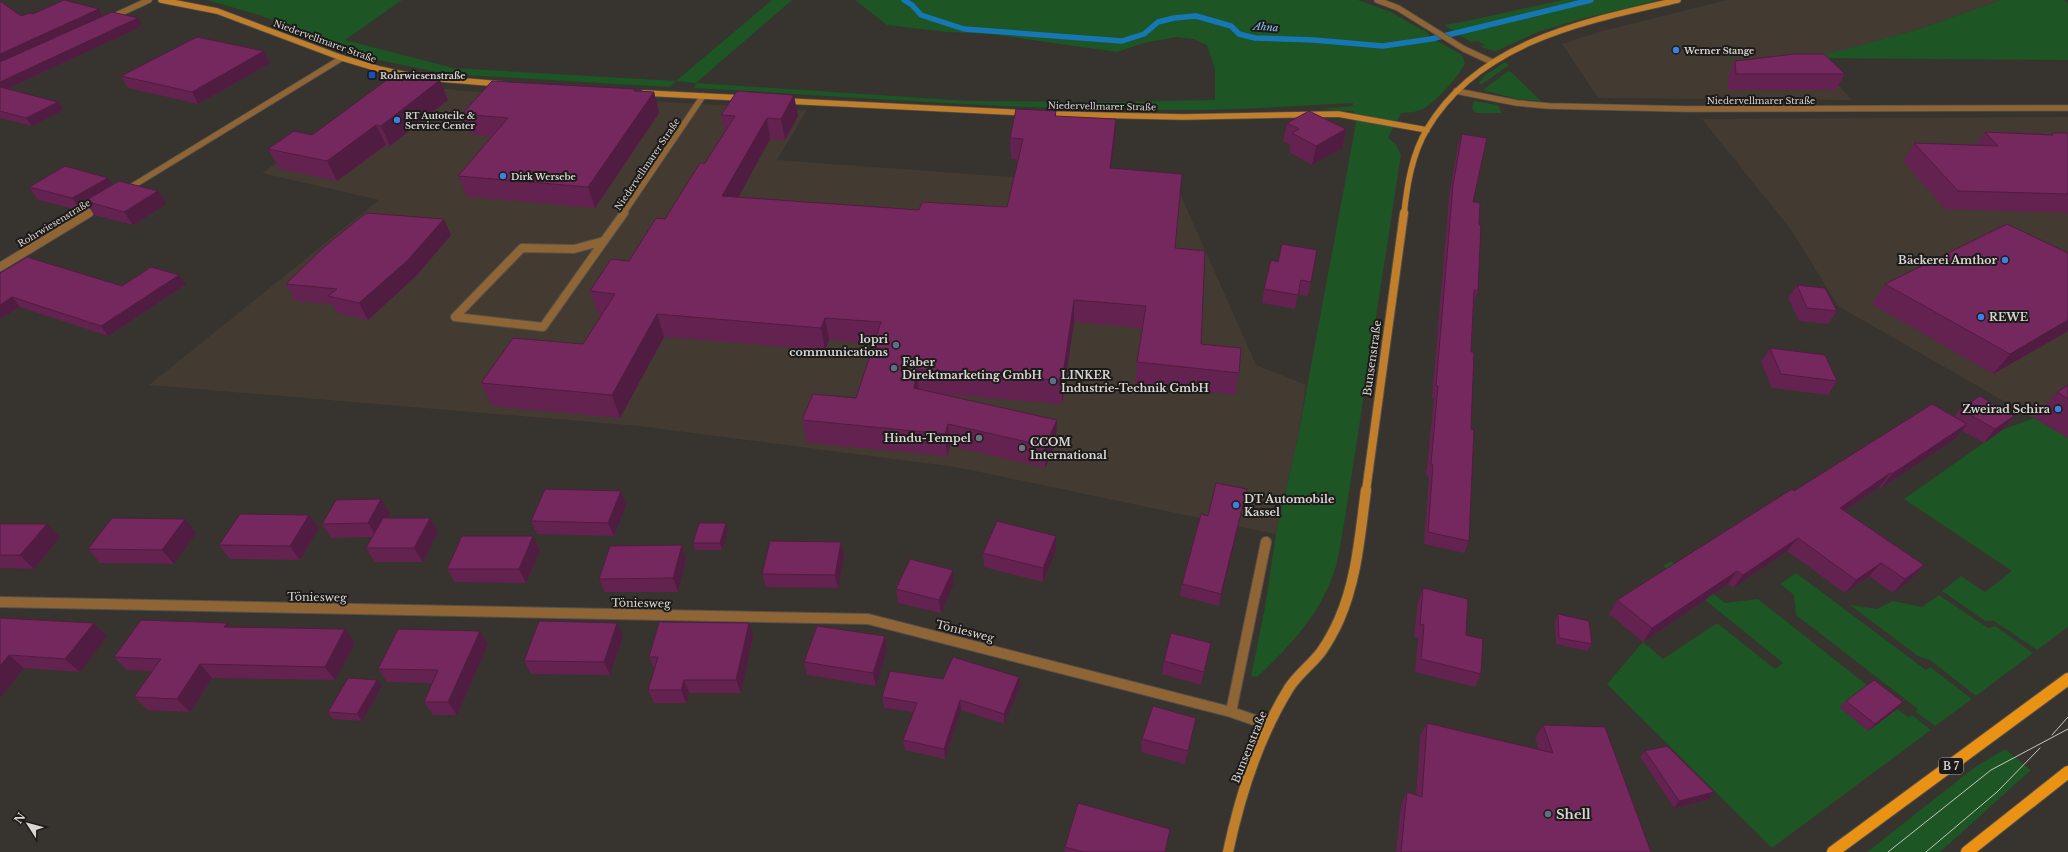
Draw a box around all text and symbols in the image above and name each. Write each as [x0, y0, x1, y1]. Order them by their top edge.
street label: Niedervellmarer Straße [272, 17, 378, 65]
water label: Ahna [1251, 19, 1279, 35]
marker: Werner Stange [1671, 45, 1681, 55]
place label: Werner Stange [1683, 45, 1754, 56]
marker: Rohrwiesenstraße [367, 70, 377, 80]
place label: Rohrwiesenstraße [380, 70, 466, 81]
street label: Niedervellmarer Straße [1707, 95, 1815, 106]
street label: Niedervellmarer Straße [1048, 100, 1156, 112]
place label: RT Autoteile & Service Center [405, 110, 475, 131]
marker: RT Autoteile & Service Center [392, 115, 402, 125]
street label: Niedervellmarer Straße [612, 116, 682, 212]
marker: Dirk Wersebe [498, 171, 508, 181]
place label: Dirk Wersebe [511, 171, 576, 182]
street label: Rohrwiesenstraße [16, 197, 92, 249]
place label: Bäckerei Amthor [1898, 253, 1998, 267]
marker: Bäckerei Amthor [2000, 255, 2010, 265]
place label: REWE [1989, 310, 2029, 324]
marker: REWE [1976, 312, 1986, 322]
street label: Bunsenstraße [1360, 319, 1384, 397]
place label: lopri communications [789, 332, 888, 359]
marker: lopri communications [891, 340, 901, 350]
place label: Faber Direktmarketing GmbH [902, 355, 1043, 382]
marker: Faber Direktmarketing GmbH [889, 363, 899, 373]
place label: LINKER Industrie-Technik GmbH [1061, 368, 1209, 395]
marker: LINKER Industrie-Technik GmbH [1048, 376, 1058, 386]
place label: Zweirad Schira [1962, 402, 2051, 416]
marker: Zweirad Schira [2053, 404, 2063, 414]
place label: Hindu-Tempel [884, 431, 971, 445]
marker: Hindu-Tempel [974, 433, 984, 443]
place label: CCOM International [1030, 435, 1107, 462]
marker: CCOM International [1017, 443, 1027, 453]
place label: DT Automobile Kassel [1244, 492, 1335, 519]
marker: DT Automobile Kassel [1231, 500, 1241, 510]
street label: Töniesweg [287, 589, 347, 605]
street label: Töniesweg [611, 595, 671, 611]
street label: Töniesweg [934, 617, 996, 645]
street label: Bunsenstraße [1228, 709, 1270, 785]
road number: B 7 [1939, 758, 1963, 774]
north arrow [8, 804, 48, 844]
place label: Shell [1556, 806, 1591, 823]
text: N [11, 809, 29, 826]
marker: Shell [1543, 809, 1553, 819]

